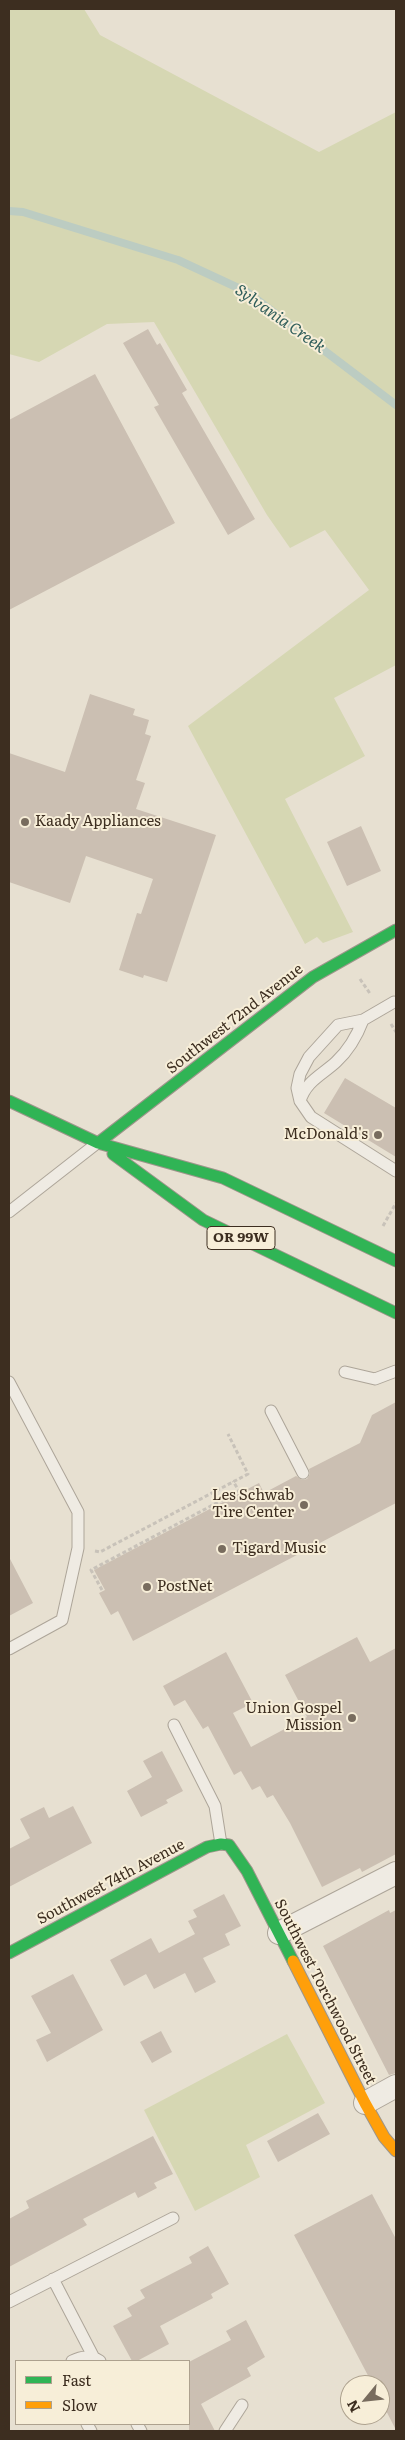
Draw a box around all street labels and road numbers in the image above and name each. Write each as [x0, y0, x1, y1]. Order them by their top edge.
street label: Southwest 72nd Avenue [163, 960, 307, 1078]
road number: OR 99W [207, 1226, 275, 1250]
street label: Southwest 74th Avenue [34, 1835, 188, 1929]
street label: Southwest Torchwood Street [270, 1896, 380, 2088]

